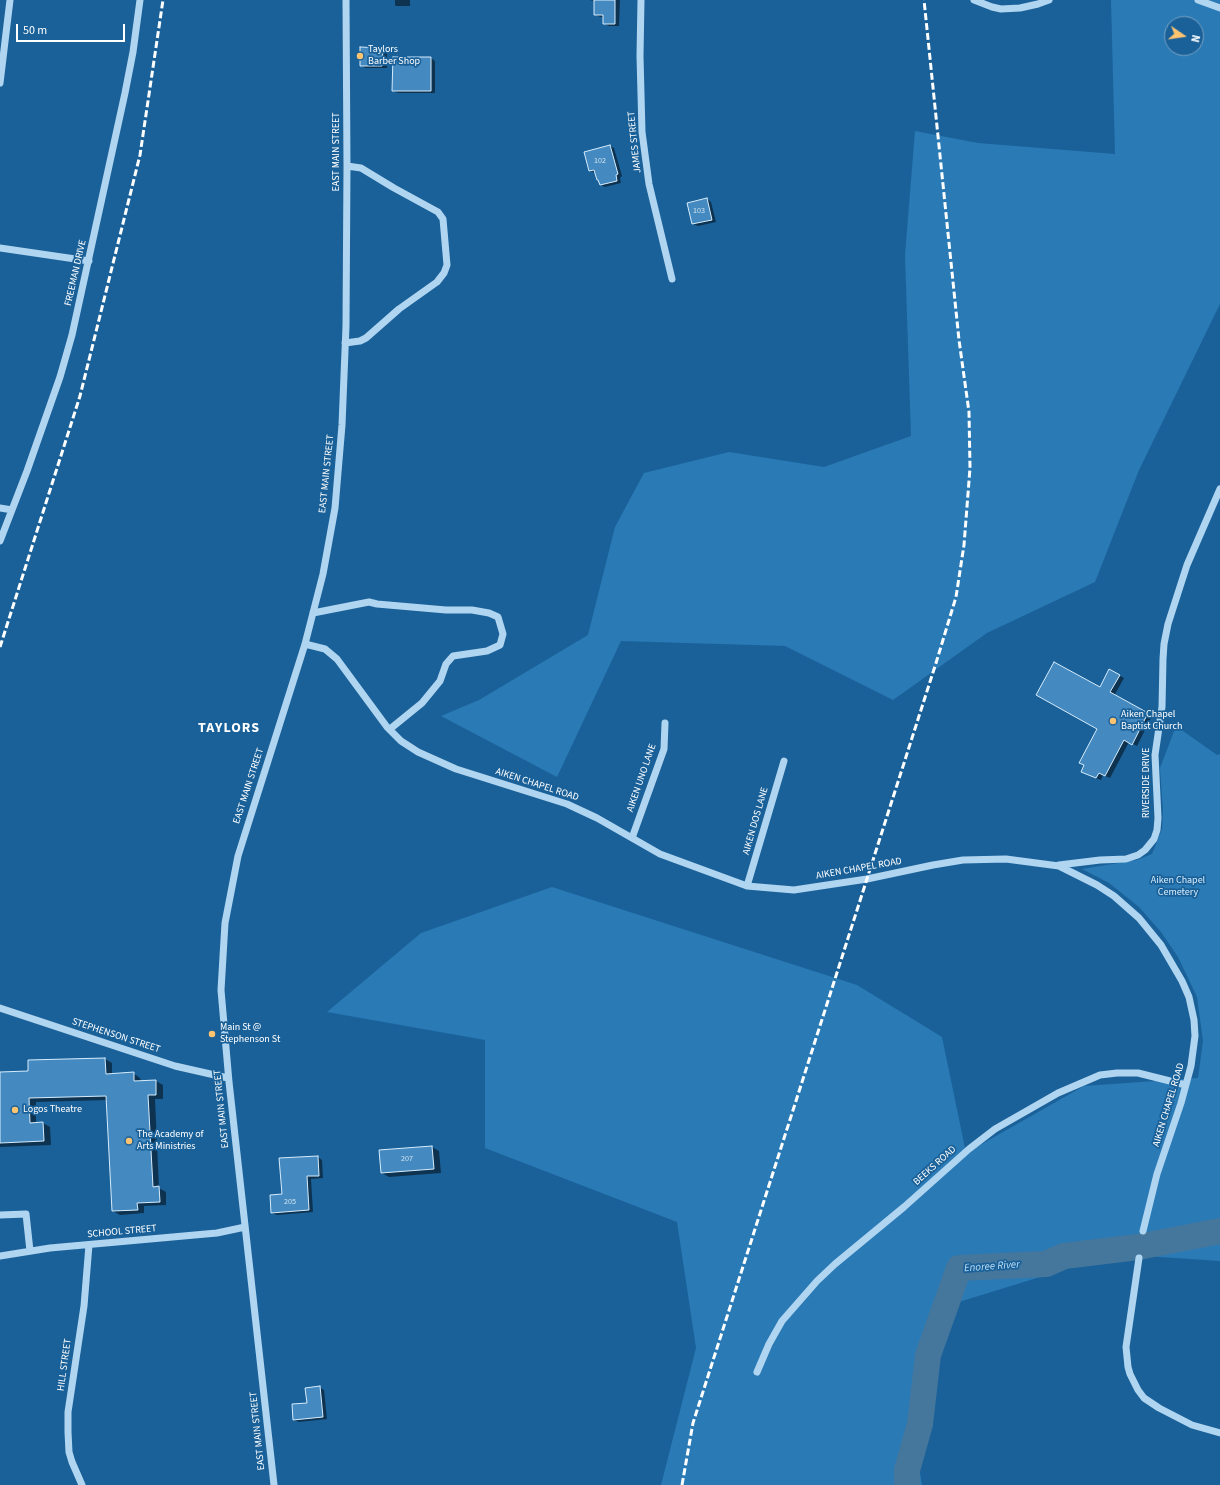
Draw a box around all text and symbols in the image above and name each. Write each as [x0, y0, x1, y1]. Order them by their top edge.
scale bar [18, 16, 127, 42]
north arrow [1164, 16, 1204, 56]
text: 50 m [23, 22, 47, 39]
text: N [1187, 33, 1203, 44]
place label: Taylors Barber Shop [368, 44, 420, 68]
marker: Taylors Barber Shop [355, 51, 365, 61]
street label: JAMES STREET [626, 110, 644, 174]
street label: EAST MAIN STREET [331, 112, 343, 192]
house number: 102 [594, 156, 606, 166]
house number: 103 [693, 206, 705, 216]
street label: FREEMAN DRIVE [63, 239, 89, 307]
street label: EAST MAIN STREET [317, 434, 337, 514]
place label: Aiken Chapel Baptist Church [1121, 709, 1182, 732]
marker: Aiken Chapel Baptist Church [1108, 716, 1118, 726]
district label: TAYLORS [198, 721, 260, 737]
street label: AIKEN UNO LANE [625, 742, 659, 814]
street label: EAST MAIN STREET [231, 747, 267, 825]
street label: RIVERSIDE DRIVE [1141, 748, 1153, 818]
street label: AIKEN CHAPEL ROAD [494, 766, 580, 804]
street label: AIKEN DOS LANE [741, 786, 771, 856]
street label: AIKEN CHAPEL ROAD [815, 856, 903, 882]
park label: Aiken Chapel Cemetery [1151, 875, 1205, 898]
street label: STEPHENSON STREET [70, 1016, 162, 1056]
place label: Main St @ Stephenson St [220, 1022, 280, 1046]
marker: Main St @ Stephenson St [207, 1029, 217, 1039]
street label: AIKEN CHAPEL ROAD [1151, 1062, 1187, 1148]
street label: EAST MAIN STREET [212, 1069, 232, 1149]
place label: Logos Theatre [23, 1104, 82, 1116]
marker: Logos Theatre [10, 1105, 20, 1115]
place label: The Academy of Arts Ministries [137, 1129, 203, 1152]
marker: The Academy of Arts Ministries [124, 1136, 134, 1146]
street label: BEEKS ROAD [911, 1144, 959, 1188]
house number: 207 [401, 1154, 413, 1164]
house number: 205 [284, 1197, 296, 1207]
street label: SCHOOL STREET [87, 1223, 157, 1241]
water label: Enoree River [964, 1258, 1020, 1276]
street label: HILL STREET [55, 1338, 75, 1392]
street label: EAST MAIN STREET [248, 1391, 268, 1471]

